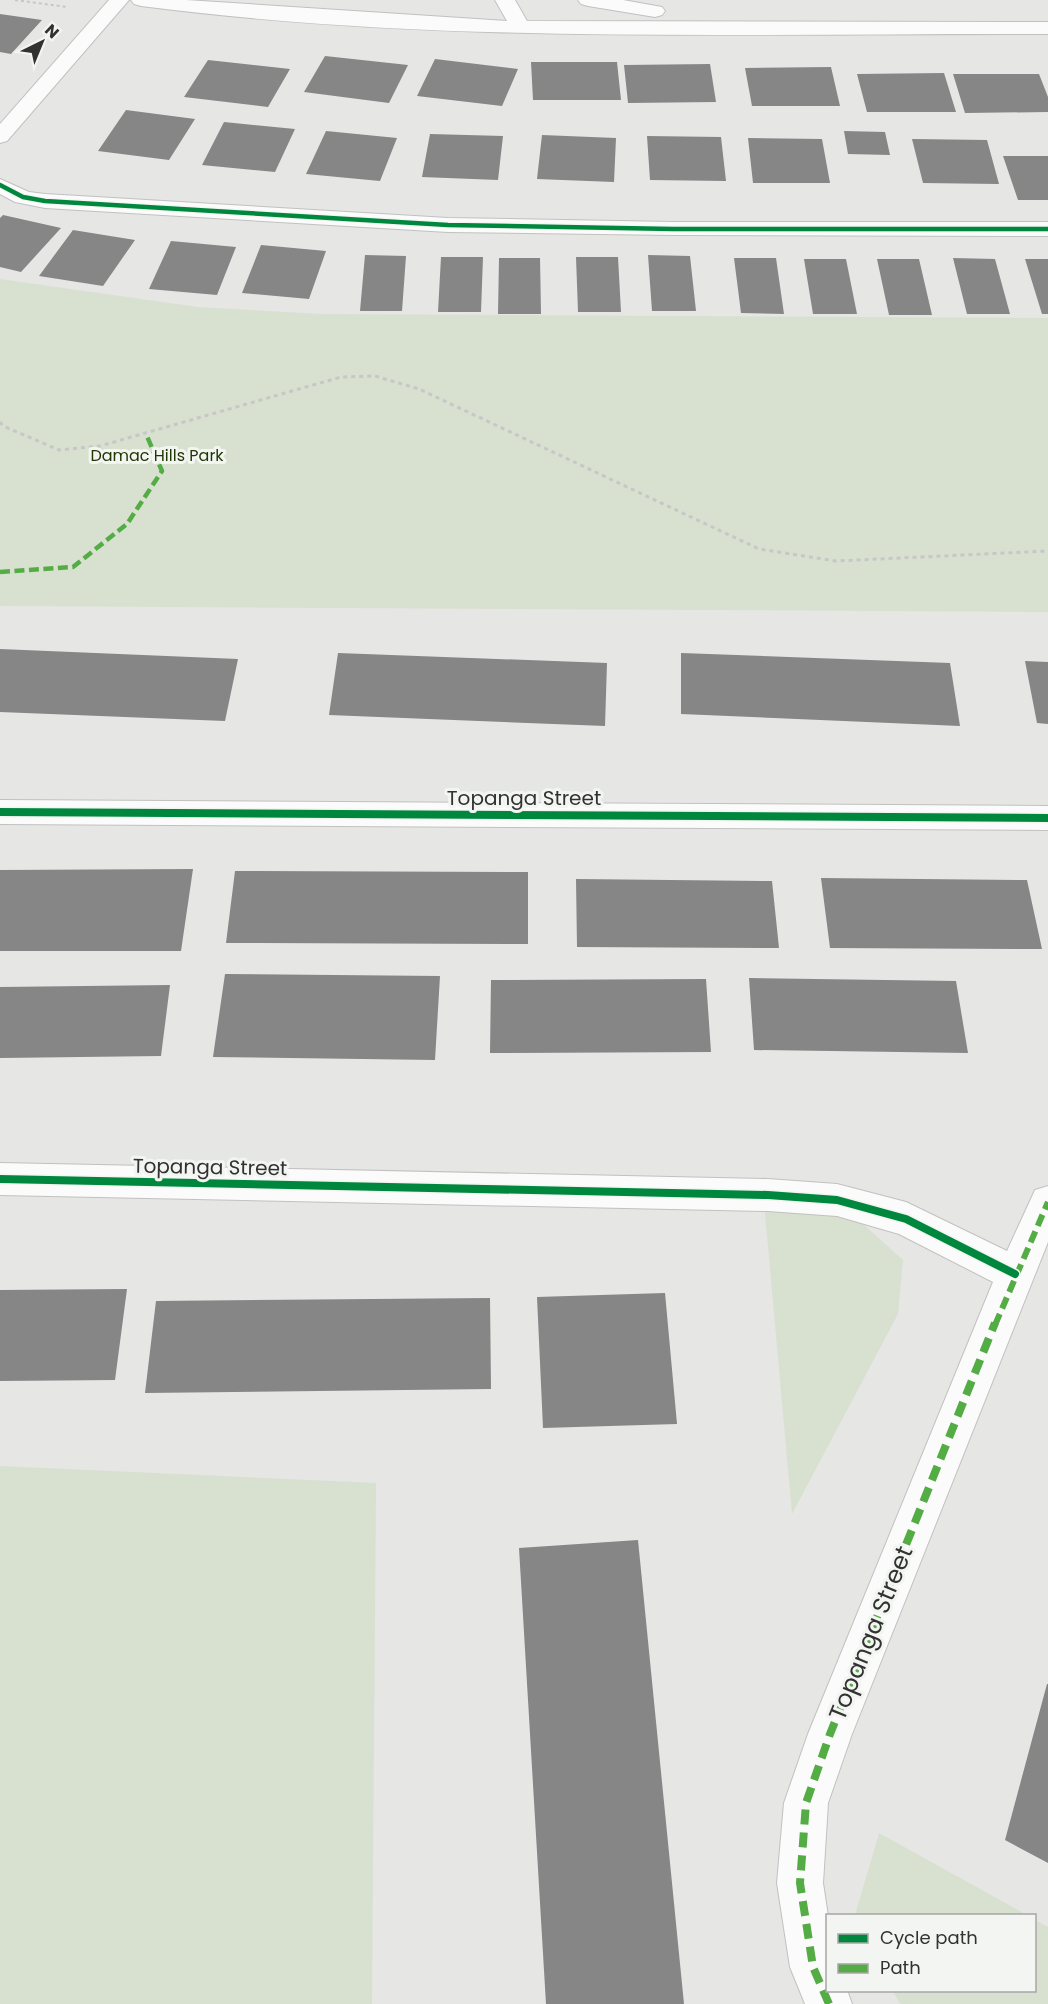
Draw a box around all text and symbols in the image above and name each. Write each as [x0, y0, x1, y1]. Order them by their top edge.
north arrow [12, 12, 72, 72]
text: N [40, 19, 64, 44]
park label: Damac Hills Park [90, 444, 224, 467]
street label: Topanga Street [447, 784, 601, 812]
street label: Topanga Street [133, 1152, 287, 1182]
street label: Topanga Street [821, 1541, 921, 1725]
legend [826, 1914, 1036, 1992]
text: Cycle path [880, 1925, 978, 1950]
text: Path [880, 1955, 921, 1980]

